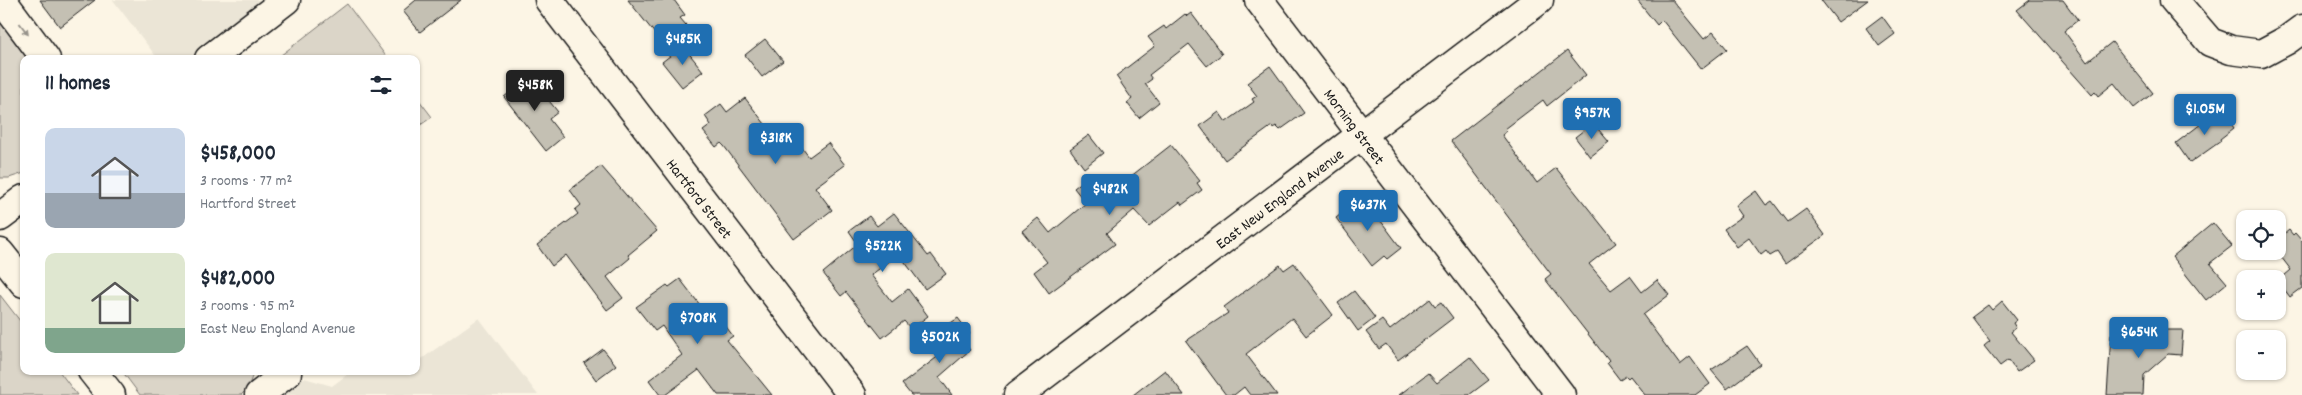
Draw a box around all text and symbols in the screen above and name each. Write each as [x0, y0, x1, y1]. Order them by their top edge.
one-way arrow [18, 22, 29, 35]
pin: $485K [648, 23, 718, 66]
text: $485K [665, 28, 701, 51]
text: 11 homes [45, 70, 110, 100]
pin: $458K [500, 70, 570, 112]
icon: filters [367, 71, 395, 99]
text: $458K [517, 74, 553, 97]
street label: Morning Street [1317, 85, 1389, 170]
pin: $1.05M [2164, 94, 2246, 136]
pin: $957K [1557, 98, 1627, 140]
text: $1.05M [2185, 98, 2225, 121]
text: $957K [1574, 102, 1610, 125]
pin: $318K [741, 122, 811, 165]
text: $318K [760, 127, 792, 150]
text: $458,000 [200, 140, 276, 170]
street label: East New England Avenue [1212, 144, 1349, 256]
icon: home [85, 148, 145, 208]
street label: Hartford Street [659, 155, 737, 245]
text: 3 rooms · 77 m² [200, 170, 292, 193]
pin: $482K [1075, 174, 1145, 216]
text: $482K [1092, 178, 1128, 201]
pin: $637K [1333, 190, 1403, 232]
text: Hartford Street [200, 193, 296, 216]
text: $637K [1350, 194, 1386, 217]
map controls [2236, 210, 2286, 380]
button: locate [2236, 210, 2286, 260]
pin: $522K [848, 230, 918, 273]
text: $522K [865, 235, 901, 258]
text: $482,000 [200, 265, 275, 295]
button: + [2236, 270, 2286, 320]
icon: home [85, 273, 145, 333]
text: 3 rooms · 95 m² [200, 295, 295, 318]
pin: $708K [663, 302, 733, 345]
text: $708K [680, 307, 716, 330]
pin: $654K [2104, 316, 2174, 359]
text: East New England Avenue [200, 318, 355, 341]
text: $654K [2120, 321, 2158, 344]
pin: $502K [905, 322, 975, 364]
text: $502K [921, 326, 959, 349]
button: − [2236, 330, 2286, 380]

